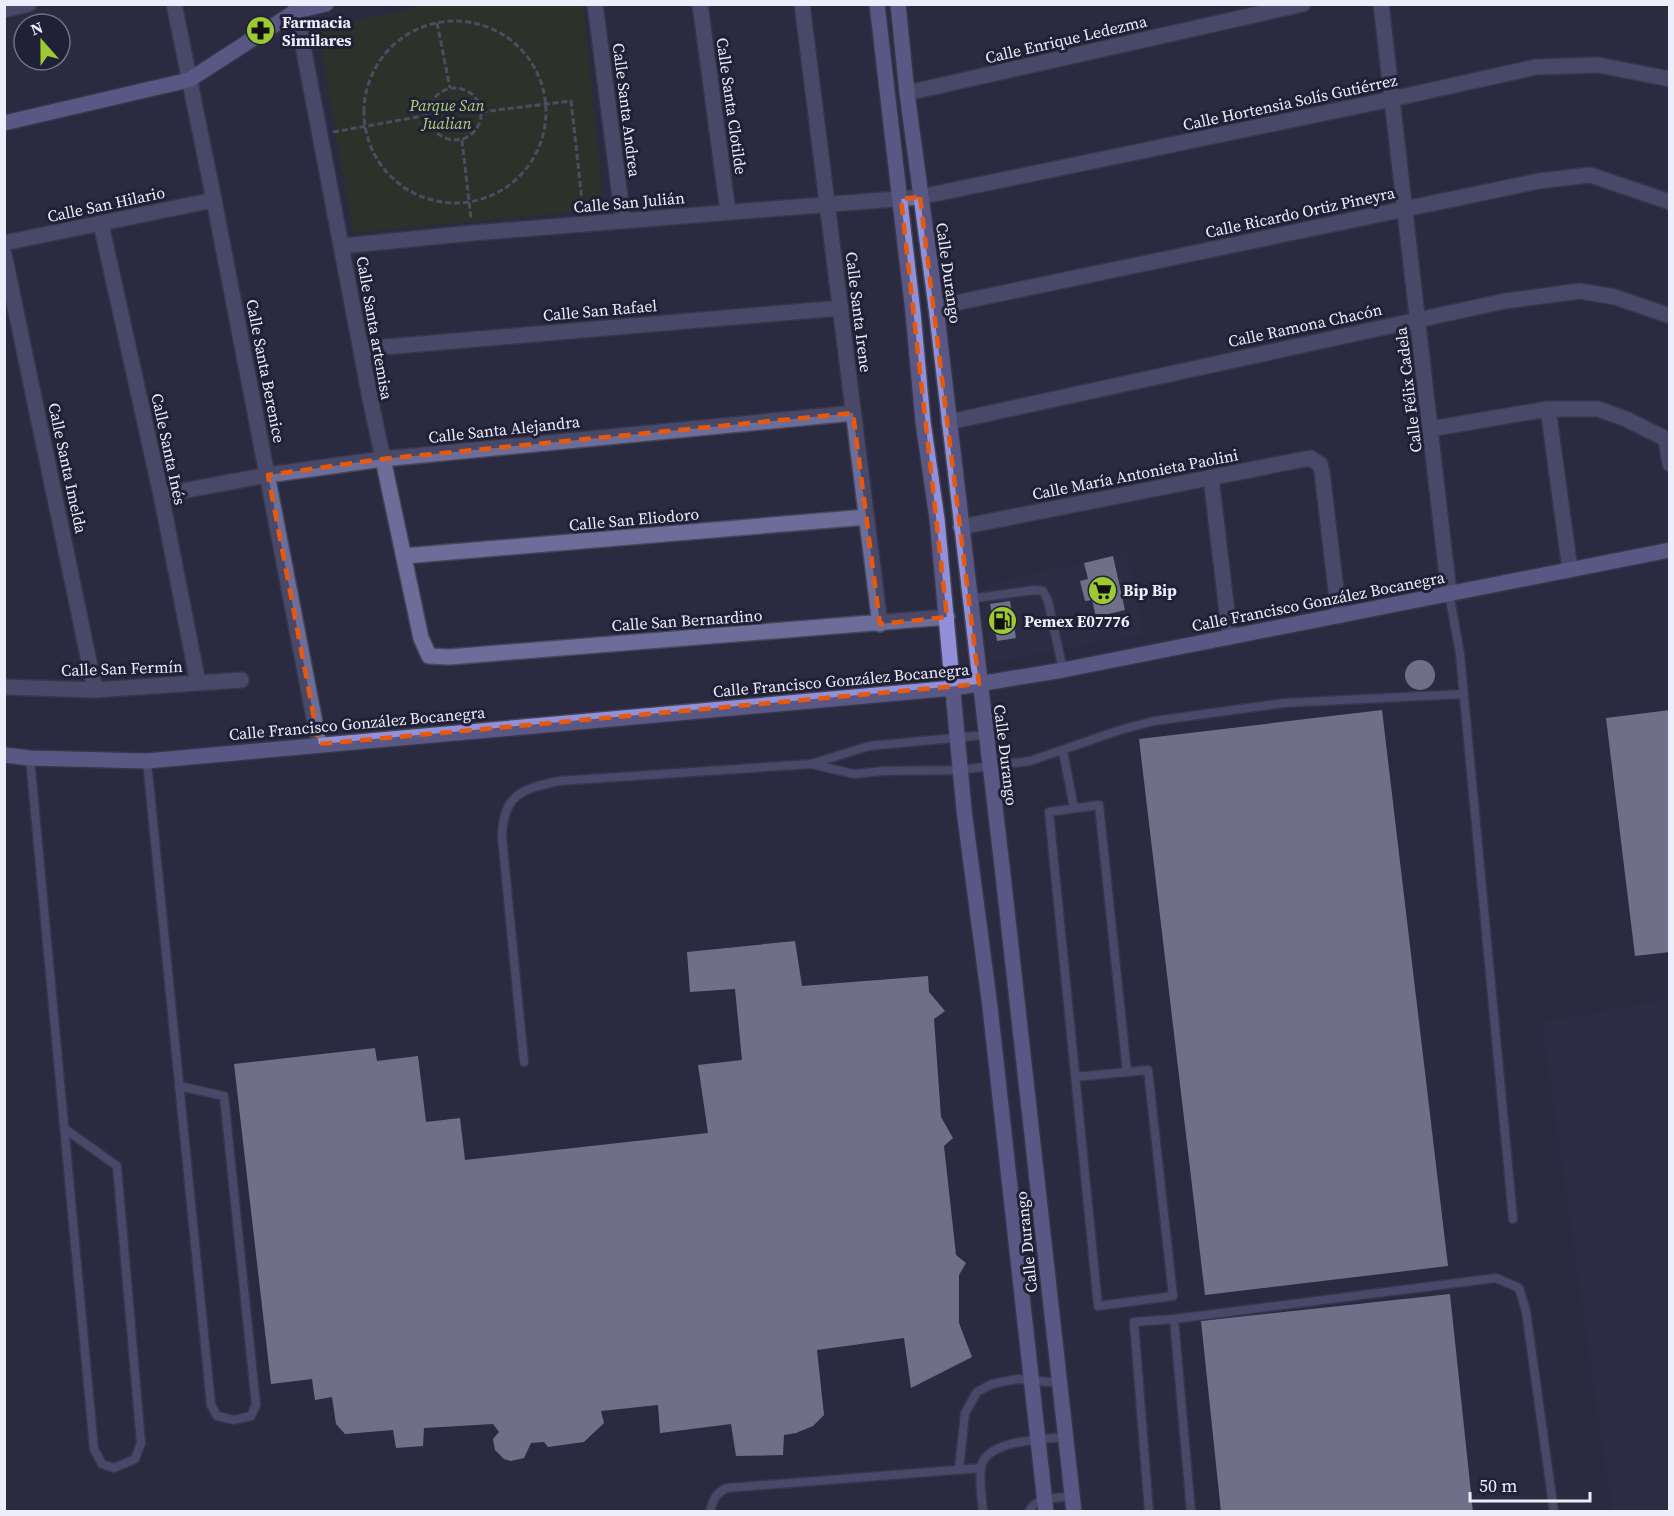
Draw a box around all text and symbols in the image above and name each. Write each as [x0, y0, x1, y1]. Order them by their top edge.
street label: Calle Enrique Ledezma [983, 9, 1150, 68]
place label: Farmacia Similares [282, 11, 352, 51]
north arrow [12, 12, 72, 72]
pharmacy icon: Farmacia Similares [245, 15, 277, 47]
text: N [27, 16, 46, 40]
street label: Calle Santa Clotilde [711, 36, 753, 176]
street label: Calle Santa Andrea [608, 42, 646, 179]
street label: Calle Hortensia Solís Gutiérrez [1181, 69, 1399, 135]
park label: Parque San Jualian [408, 94, 485, 134]
street label: Calle San Hilario [45, 181, 167, 227]
street label: Calle Ricardo Ortiz Pineyra [1203, 181, 1398, 243]
street label: Calle San Julián [573, 186, 686, 218]
street label: Calle Durango [931, 221, 967, 325]
street label: Calle Santa Irene [841, 251, 877, 373]
street label: Calle Santa artemisa [352, 254, 399, 402]
street label: Calle San Rafael [542, 294, 658, 326]
street label: Calle Santa Berenice [241, 297, 291, 445]
street label: Calle Ramona Chacón [1226, 298, 1384, 352]
street label: Calle Félix Cadela [1389, 325, 1427, 454]
street label: Calle Santa Inés [146, 391, 192, 507]
street label: Calle Santa Imelda [43, 401, 93, 536]
street label: Calle Santa Alejandra [427, 410, 582, 448]
street label: Calle María Antonieta Paolini [1030, 443, 1240, 505]
street label: Calle San Eliodoro [568, 502, 700, 536]
street label: Calle Francisco González Bocanegra [1190, 566, 1447, 636]
supermarket icon: Bip Bip [1086, 574, 1118, 606]
place label: Bip Bip [1123, 579, 1177, 601]
street label: Calle San Bernardino [611, 604, 763, 636]
fuel station icon: Pemex E07776 [987, 605, 1019, 637]
place label: Pemex E07776 [1024, 610, 1130, 632]
street label: Calle San Fermín [61, 655, 184, 681]
street label: Calle Francisco González Bocanegra [712, 658, 971, 702]
street label: Calle Francisco González Bocanegra [228, 701, 487, 745]
street label: Calle Durango [989, 703, 1023, 807]
street label: Calle Durango [1010, 1190, 1042, 1294]
scale bar [1470, 1465, 1590, 1503]
text: 50 m [1479, 1473, 1517, 1498]

